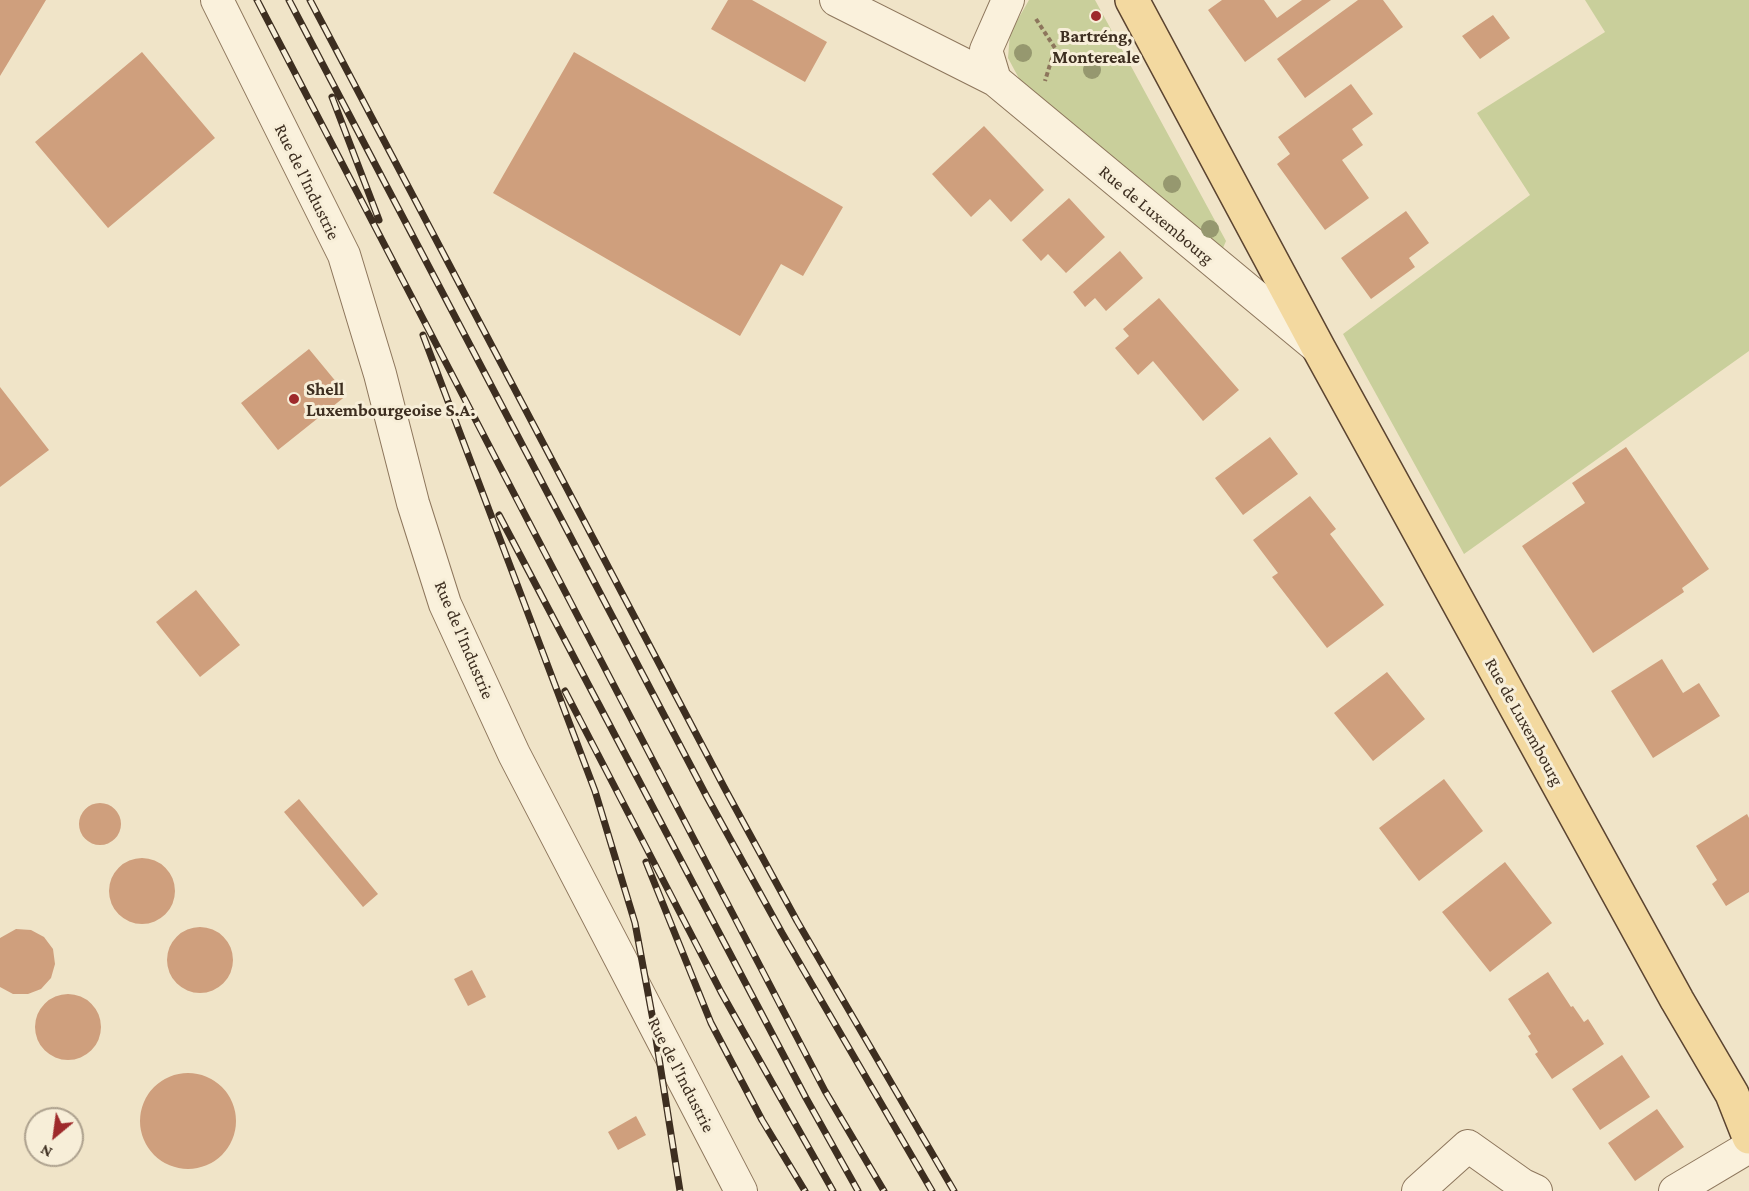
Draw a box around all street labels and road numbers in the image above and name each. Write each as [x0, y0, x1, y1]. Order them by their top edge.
street label: Rue de l'Industrie [270, 120, 344, 244]
street label: Rue de Luxembourg [1094, 161, 1218, 269]
street label: Rue de l'Industrie [429, 578, 499, 702]
street label: Rue de Luxembourg [1480, 654, 1568, 790]
street label: Rue de l'Industrie [643, 1014, 719, 1136]

